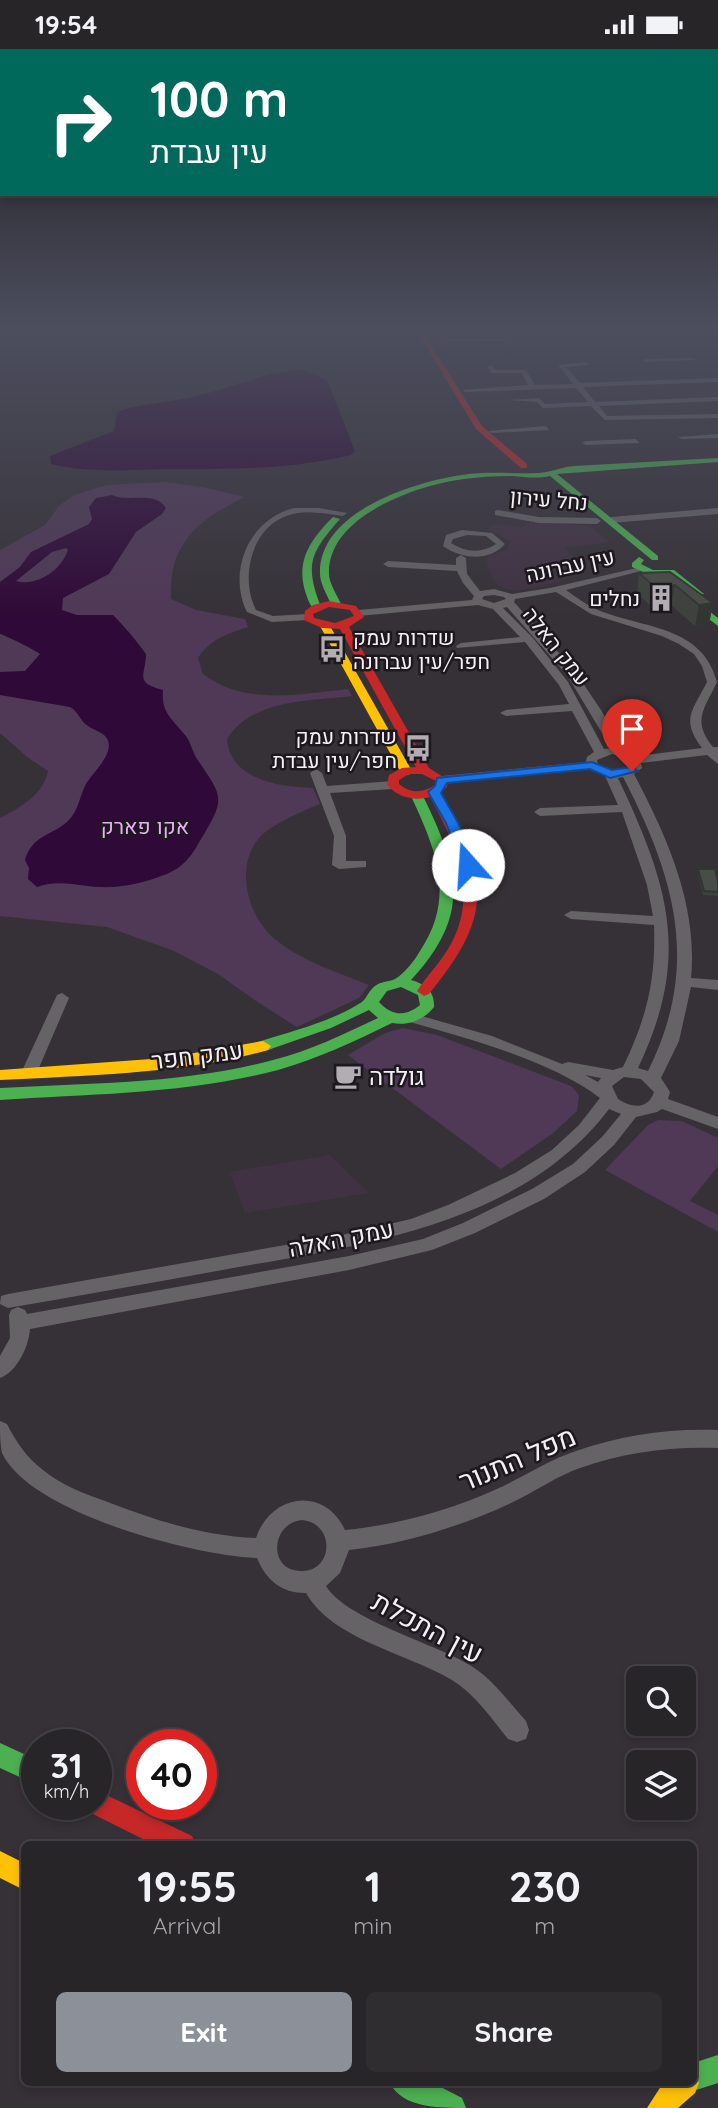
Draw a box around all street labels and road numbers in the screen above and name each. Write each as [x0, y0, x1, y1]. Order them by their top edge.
street label: נחל עירון [509, 483, 589, 515]
street label: עין עברונה [523, 543, 617, 587]
street label: עמק האלה [518, 601, 596, 691]
street label: עמק חפר [150, 1035, 244, 1075]
street label: עמק האלה [286, 1213, 396, 1263]
street label: מפל התנור [453, 1418, 581, 1498]
street label: עין התכלת [366, 1583, 490, 1671]

